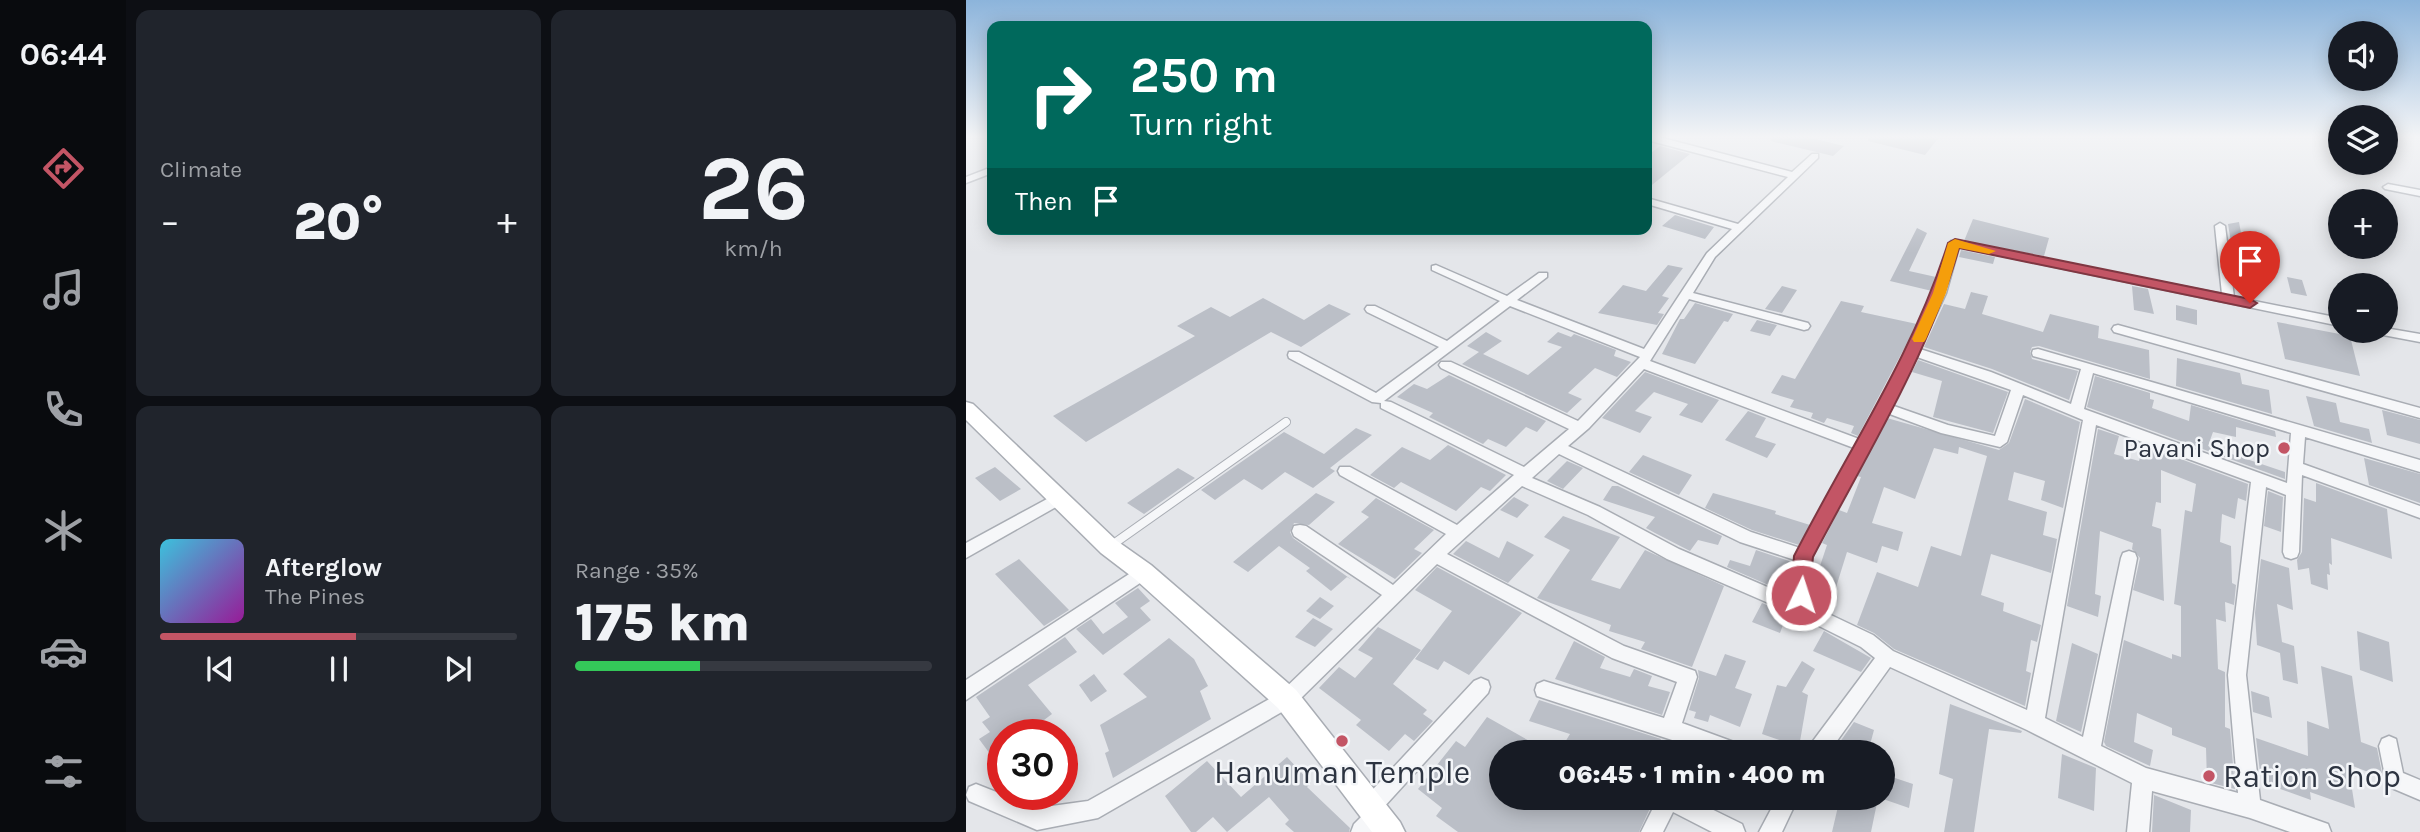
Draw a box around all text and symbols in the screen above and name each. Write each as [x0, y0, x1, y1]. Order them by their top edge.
map controls [2328, 21, 2398, 343]
button: sound [2328, 21, 2398, 91]
text: 06:44 [20, 36, 106, 73]
text: 250 m [1130, 47, 1278, 104]
icon: right [1015, 49, 1106, 140]
button: layers [2328, 105, 2398, 175]
text: Turn right [1130, 106, 1272, 143]
text: 26 [698, 136, 809, 242]
icon: directions [39, 144, 88, 193]
text: Climate [160, 156, 242, 183]
icon: arrive [1087, 182, 1125, 220]
text: Then [1015, 186, 1073, 217]
button: + [2328, 189, 2398, 259]
text: 20° [293, 191, 384, 252]
text: − [160, 199, 180, 244]
text: + [497, 199, 517, 244]
pin [2220, 231, 2280, 303]
text: km/h [724, 235, 783, 262]
icon: arrive [2231, 242, 2269, 280]
icon: music [39, 265, 88, 314]
button: − [2328, 273, 2398, 343]
icon: phone [39, 385, 88, 434]
place label: Pavani Shop [2123, 433, 2270, 464]
marker: Pavani Shop [2276, 440, 2292, 456]
icon: climate [39, 506, 88, 555]
text: Afterglow [265, 552, 382, 583]
text: Range · 35% [575, 557, 699, 584]
position arrow [1764, 558, 1838, 632]
text: The Pines [265, 583, 365, 610]
text: 175 km [575, 592, 750, 653]
icon: car [39, 627, 88, 676]
icon: previous [201, 650, 239, 688]
icon: pause [320, 650, 358, 688]
icon: next [439, 650, 477, 688]
speed limit sign: 30 [987, 719, 1078, 810]
marker: Hanuman Temple [1334, 733, 1350, 749]
icon: filters [39, 747, 88, 796]
place label: Hanuman Temple [1214, 754, 1470, 791]
place label: Ration Shop [2223, 758, 2401, 795]
text: 06:45 · 1 min · 400 m [1558, 759, 1826, 790]
marker: Ration Shop [2201, 768, 2217, 784]

